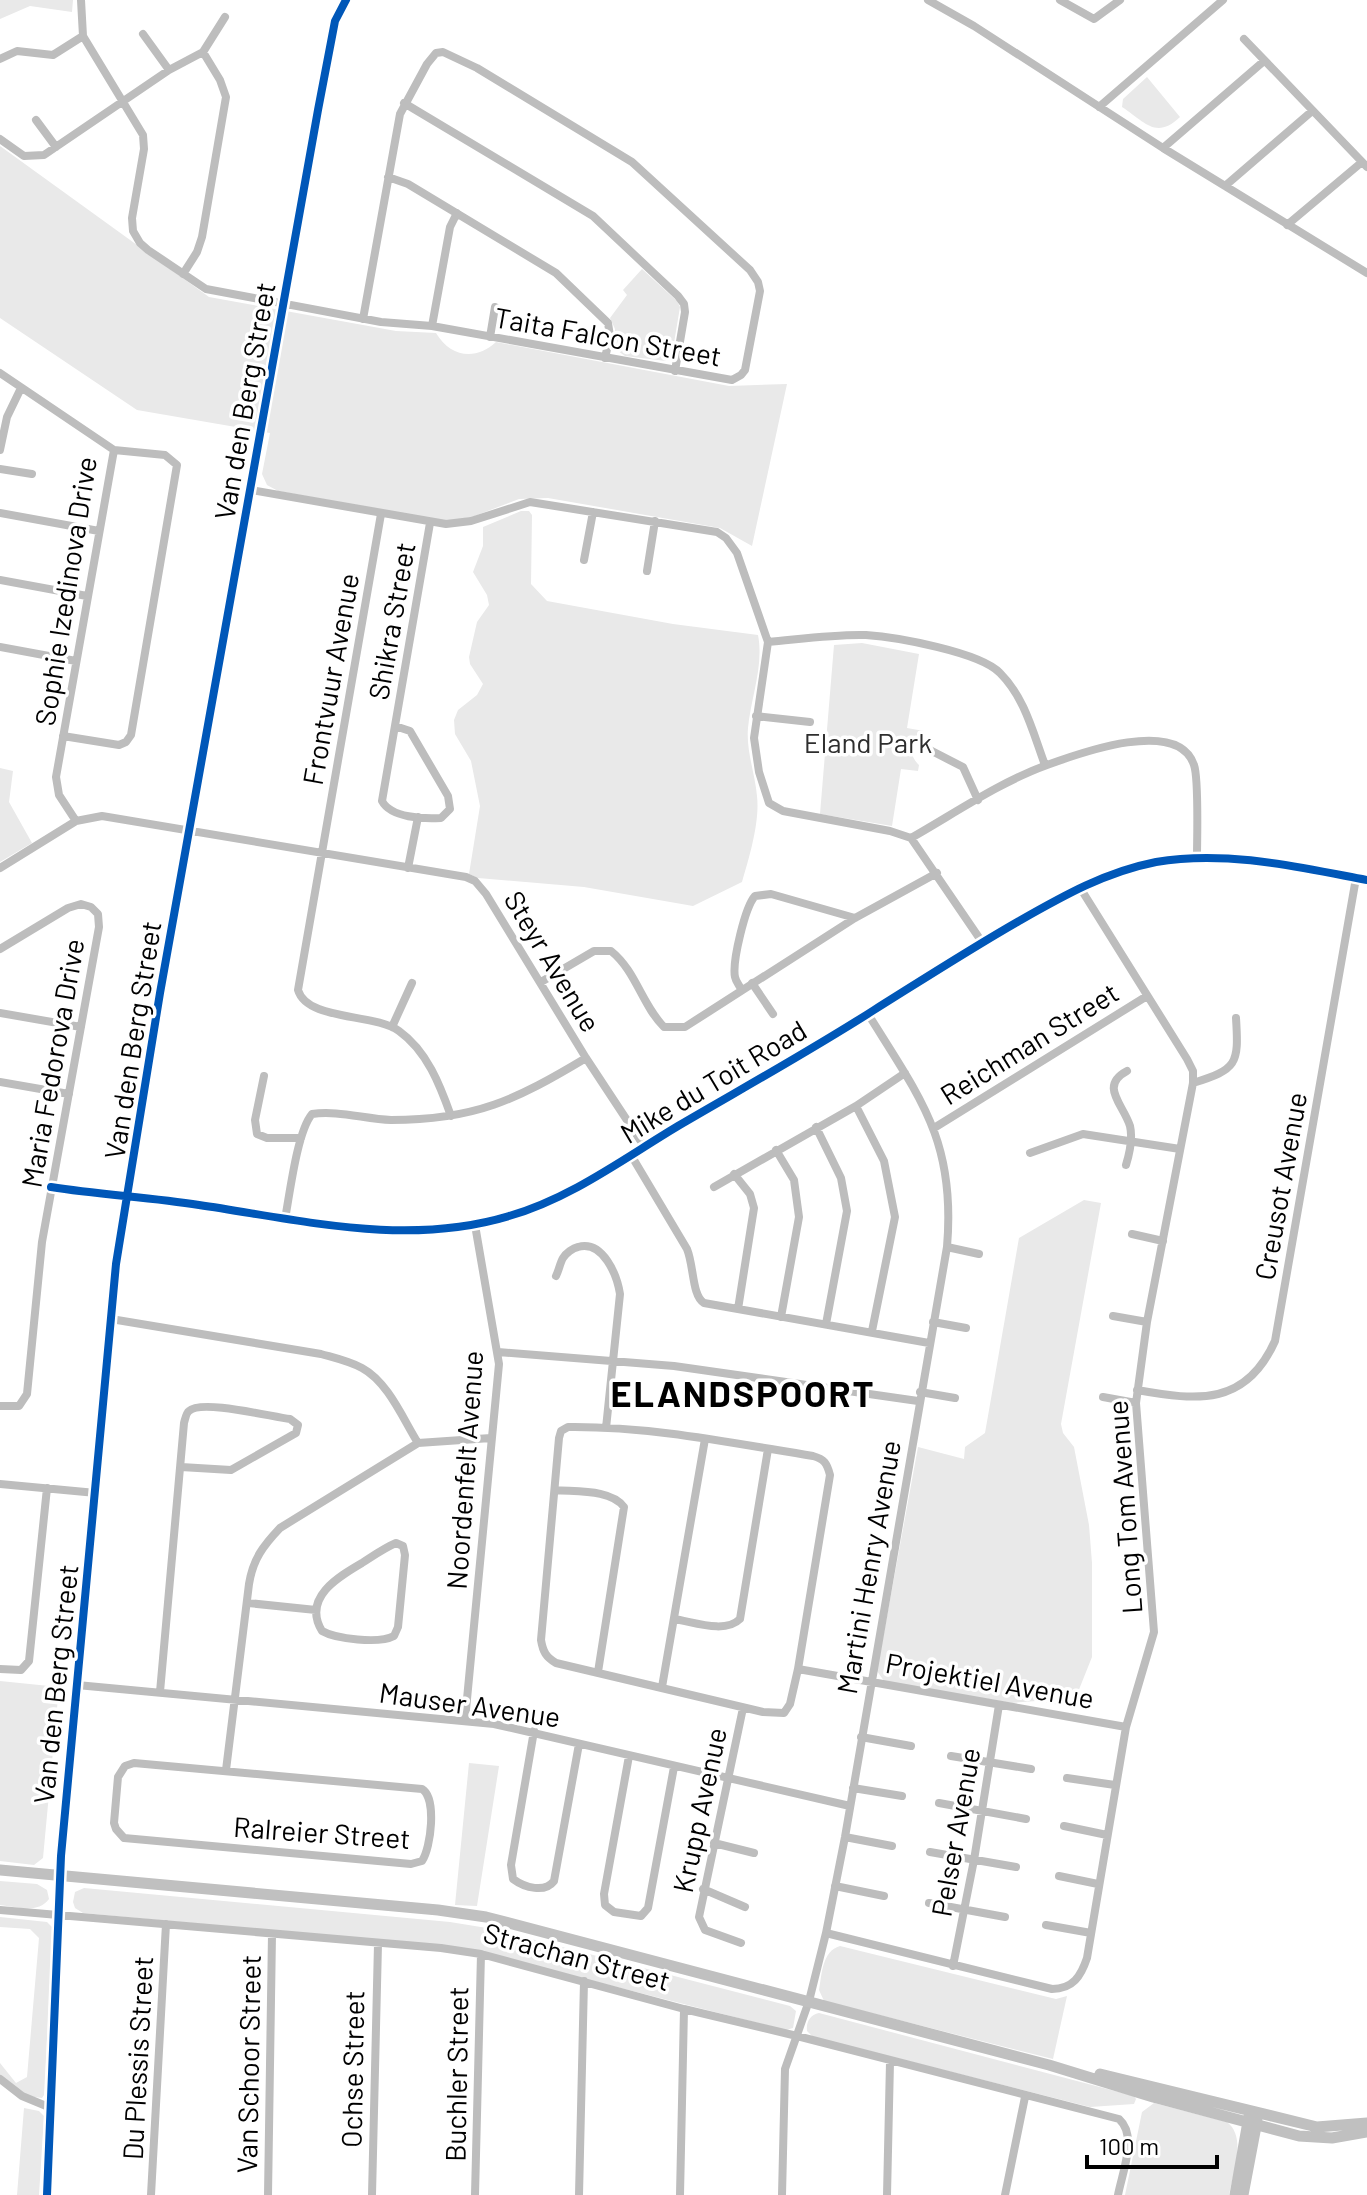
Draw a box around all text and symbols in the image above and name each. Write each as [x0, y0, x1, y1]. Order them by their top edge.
street label: Van den Berg Street [206, 280, 282, 522]
street label: Taita Falcon Street [492, 299, 724, 373]
street label: Sophie Izedinova Drive [27, 454, 103, 728]
street label: Shikra Street [360, 540, 422, 702]
street label: Frontvuur Avenue [295, 571, 365, 787]
park label: Eland Park [804, 725, 932, 759]
street label: Steyr Avenue [498, 884, 608, 1038]
street label: Van den Berg Street [96, 919, 168, 1161]
street label: Maria Fedorova Drive [13, 936, 91, 1190]
street label: Reichman Street [934, 975, 1124, 1111]
street label: Mike du Toit Road [614, 1012, 812, 1150]
street label: Creusot Avenue [1247, 1089, 1313, 1283]
street label: Noordenfelt Avenue [439, 1349, 489, 1591]
district label: ELANDSPOORT [610, 1371, 876, 1414]
street label: Long Tom Avenue [1100, 1399, 1148, 1615]
street label: Martini Henry Avenue [829, 1438, 907, 1696]
street label: Van den Berg Street [26, 1563, 84, 1805]
street label: Projektiel Avenue [883, 1645, 1097, 1715]
street label: Mauser Avenue [377, 1674, 563, 1734]
street label: Krupp Avenue [665, 1724, 733, 1896]
street label: Pelser Avenue [923, 1745, 987, 1919]
street label: Ralreier Street [232, 1809, 412, 1855]
street label: Strachan Street [480, 1915, 674, 1997]
street label: Van Schoor Street [229, 1954, 267, 2174]
street label: Du Plessis Street [115, 1955, 159, 2161]
street label: Buchler Street [437, 1986, 475, 2162]
street label: Ochse Street [334, 1990, 370, 2148]
scale bar [1087, 2119, 1217, 2169]
text: 100 m [1099, 2131, 1159, 2160]

